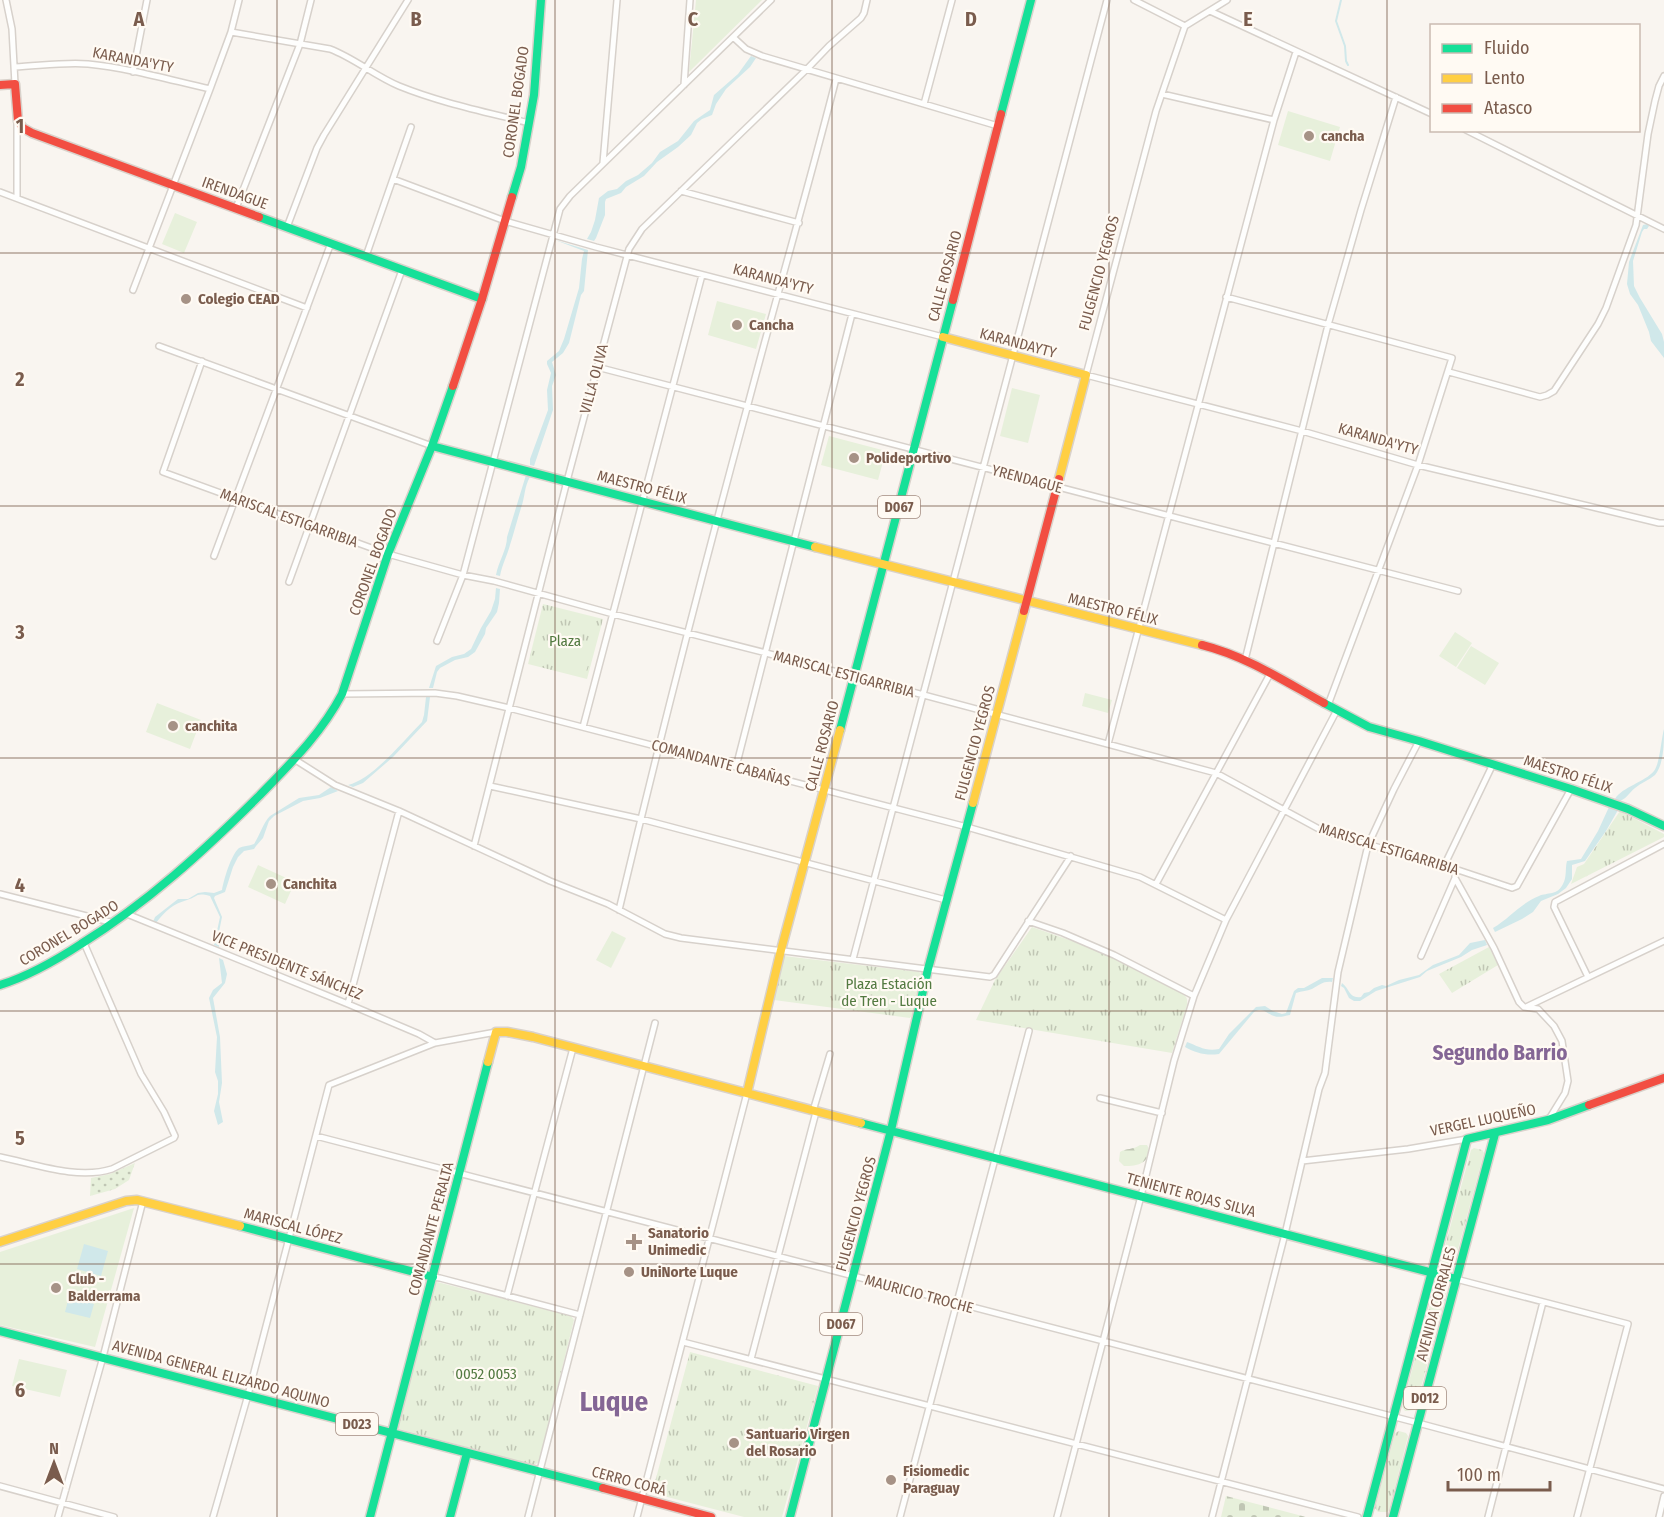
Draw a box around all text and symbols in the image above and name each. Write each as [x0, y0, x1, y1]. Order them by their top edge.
text: A [133, 7, 146, 31]
text: B [410, 7, 422, 31]
text: C [688, 7, 699, 31]
text: D [965, 7, 977, 31]
text: E [1243, 7, 1253, 31]
legend [1430, 24, 1640, 132]
text: Fluido [1484, 37, 1530, 59]
street label: KARANDA'YTY [91, 43, 176, 77]
street label: CORONEL BOGADO [499, 45, 533, 159]
text: Lento [1484, 67, 1525, 89]
text: Atasco [1484, 97, 1532, 119]
text: 1 [16, 114, 24, 138]
place label: cancha [1321, 127, 1365, 145]
marker: cancha [1302, 129, 1316, 143]
street label: IRENDAGUE [199, 173, 271, 213]
street label: FULGENCIO YEGROS [1075, 213, 1123, 333]
street label: CALLE ROSARIO [924, 228, 966, 324]
street label: KARANDA'YTY [731, 260, 815, 298]
place label: Colegio CEAD [198, 290, 280, 308]
marker: Colegio CEAD [179, 292, 193, 306]
place label: Cancha [749, 316, 794, 334]
marker: Cancha [730, 318, 744, 332]
street label: KARANDAYTY [978, 324, 1059, 362]
street label: VILLA OLIVA [576, 342, 612, 416]
text: 2 [14, 367, 25, 391]
street label: KARANDA'YTY [1336, 419, 1420, 459]
place label: Polideportivo [866, 449, 951, 467]
marker: Polideportivo [847, 451, 861, 465]
street label: YRENDAGUE [990, 461, 1064, 497]
street label: MAESTRO FÉLIX [595, 466, 689, 508]
street label: MARISCAL ESTIGARRIBIA [218, 485, 361, 551]
road number: D067 [878, 496, 920, 518]
street label: CORONEL BOGADO [345, 506, 401, 618]
street label: MAESTRO FÉLIX [1066, 589, 1160, 629]
text: 3 [14, 620, 25, 644]
park label: Plaza [549, 632, 581, 650]
street label: MARISCAL ESTIGARRIBIA [771, 646, 917, 702]
street label: FULGENCIO YEGROS [951, 683, 999, 803]
street label: CALLE ROSARIO [801, 698, 843, 794]
place label: canchita [185, 717, 238, 735]
marker: canchita [166, 719, 180, 733]
street label: COMANDANTE CABAÑAS [649, 736, 793, 790]
street label: MAESTRO FÉLIX [1521, 751, 1615, 797]
street label: MARISCAL ESTIGARRIBIA [1317, 819, 1461, 879]
text: 4 [15, 873, 25, 897]
place label: Canchita [283, 875, 337, 893]
marker: Canchita [264, 877, 278, 891]
street label: CORONEL BOGADO [16, 896, 122, 970]
street label: VICE PRESIDENTE SÁNCHEZ [209, 926, 365, 1004]
park label: Plaza Estación de Tren - Luque [841, 975, 937, 1010]
district label: Segundo Barrio [1433, 1040, 1567, 1066]
street label: VERGEL LUQUEÑO [1429, 1100, 1537, 1140]
text: 5 [15, 1126, 25, 1150]
street label: FULGENCIO YEGROS [832, 1154, 880, 1274]
street label: COMANDANTE PERALTA [404, 1160, 458, 1298]
street label: TENIENTE ROJAS SILVA [1124, 1169, 1258, 1221]
street label: MARISCAL LÓPEZ [242, 1204, 344, 1248]
place label: Sanatorio Unimedic [648, 1224, 709, 1259]
marker: Sanatorio Unimedic [625, 1233, 643, 1251]
street label: AVENIDA CORRALES [1412, 1245, 1460, 1363]
place label: UniNorte Luque [641, 1263, 738, 1281]
marker: UniNorte Luque [622, 1265, 636, 1279]
place label: Club - Balderrama [68, 1270, 141, 1305]
street label: MAURICIO TROCHE [863, 1271, 975, 1317]
marker: Club - Balderrama [49, 1281, 63, 1295]
road number: D067 [820, 1313, 862, 1335]
street label: AVENIDA GENERAL ELIZARDO AQUINO [110, 1336, 332, 1412]
park label: 0052 0053 [455, 1365, 517, 1383]
text: 6 [15, 1378, 25, 1402]
district label: Luque [580, 1386, 649, 1418]
road number: D012 [1404, 1387, 1446, 1409]
road number: D023 [336, 1413, 378, 1435]
place label: Santuario Virgen del Rosario [746, 1425, 850, 1460]
north arrow [24, 1433, 84, 1493]
marker: Santuario Virgen del Rosario [727, 1436, 741, 1450]
text: N [49, 1439, 59, 1458]
scale bar [1448, 1454, 1550, 1492]
street label: CERRO CORÁ [590, 1462, 668, 1500]
place label: Fisiomedic Paraguay [903, 1462, 970, 1497]
text: 100 m [1457, 1464, 1501, 1486]
marker: Fisiomedic Paraguay [884, 1473, 898, 1487]

